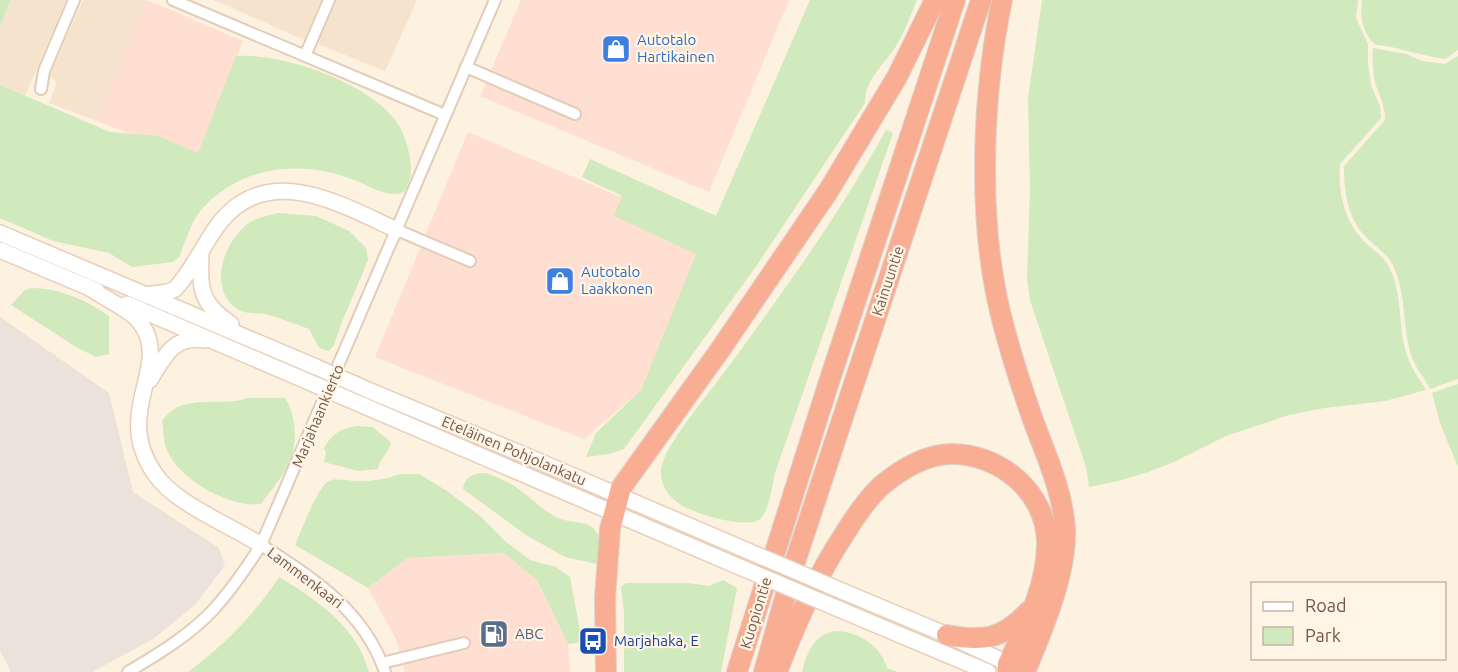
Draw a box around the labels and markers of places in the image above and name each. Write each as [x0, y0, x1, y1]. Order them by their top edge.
place label: Autotalo Hartikainen [637, 31, 715, 65]
shop icon: Autotalo Hartikainen [600, 33, 632, 65]
place label: Autotalo Laakkonen [581, 263, 653, 297]
shop icon: Autotalo Laakkonen [544, 265, 576, 297]
fuel station icon: ABC [478, 618, 510, 650]
place label: ABC [515, 625, 543, 642]
bus stop icon: Marjahaka, E [577, 625, 609, 657]
place label: Marjahaka, E [614, 632, 699, 649]

